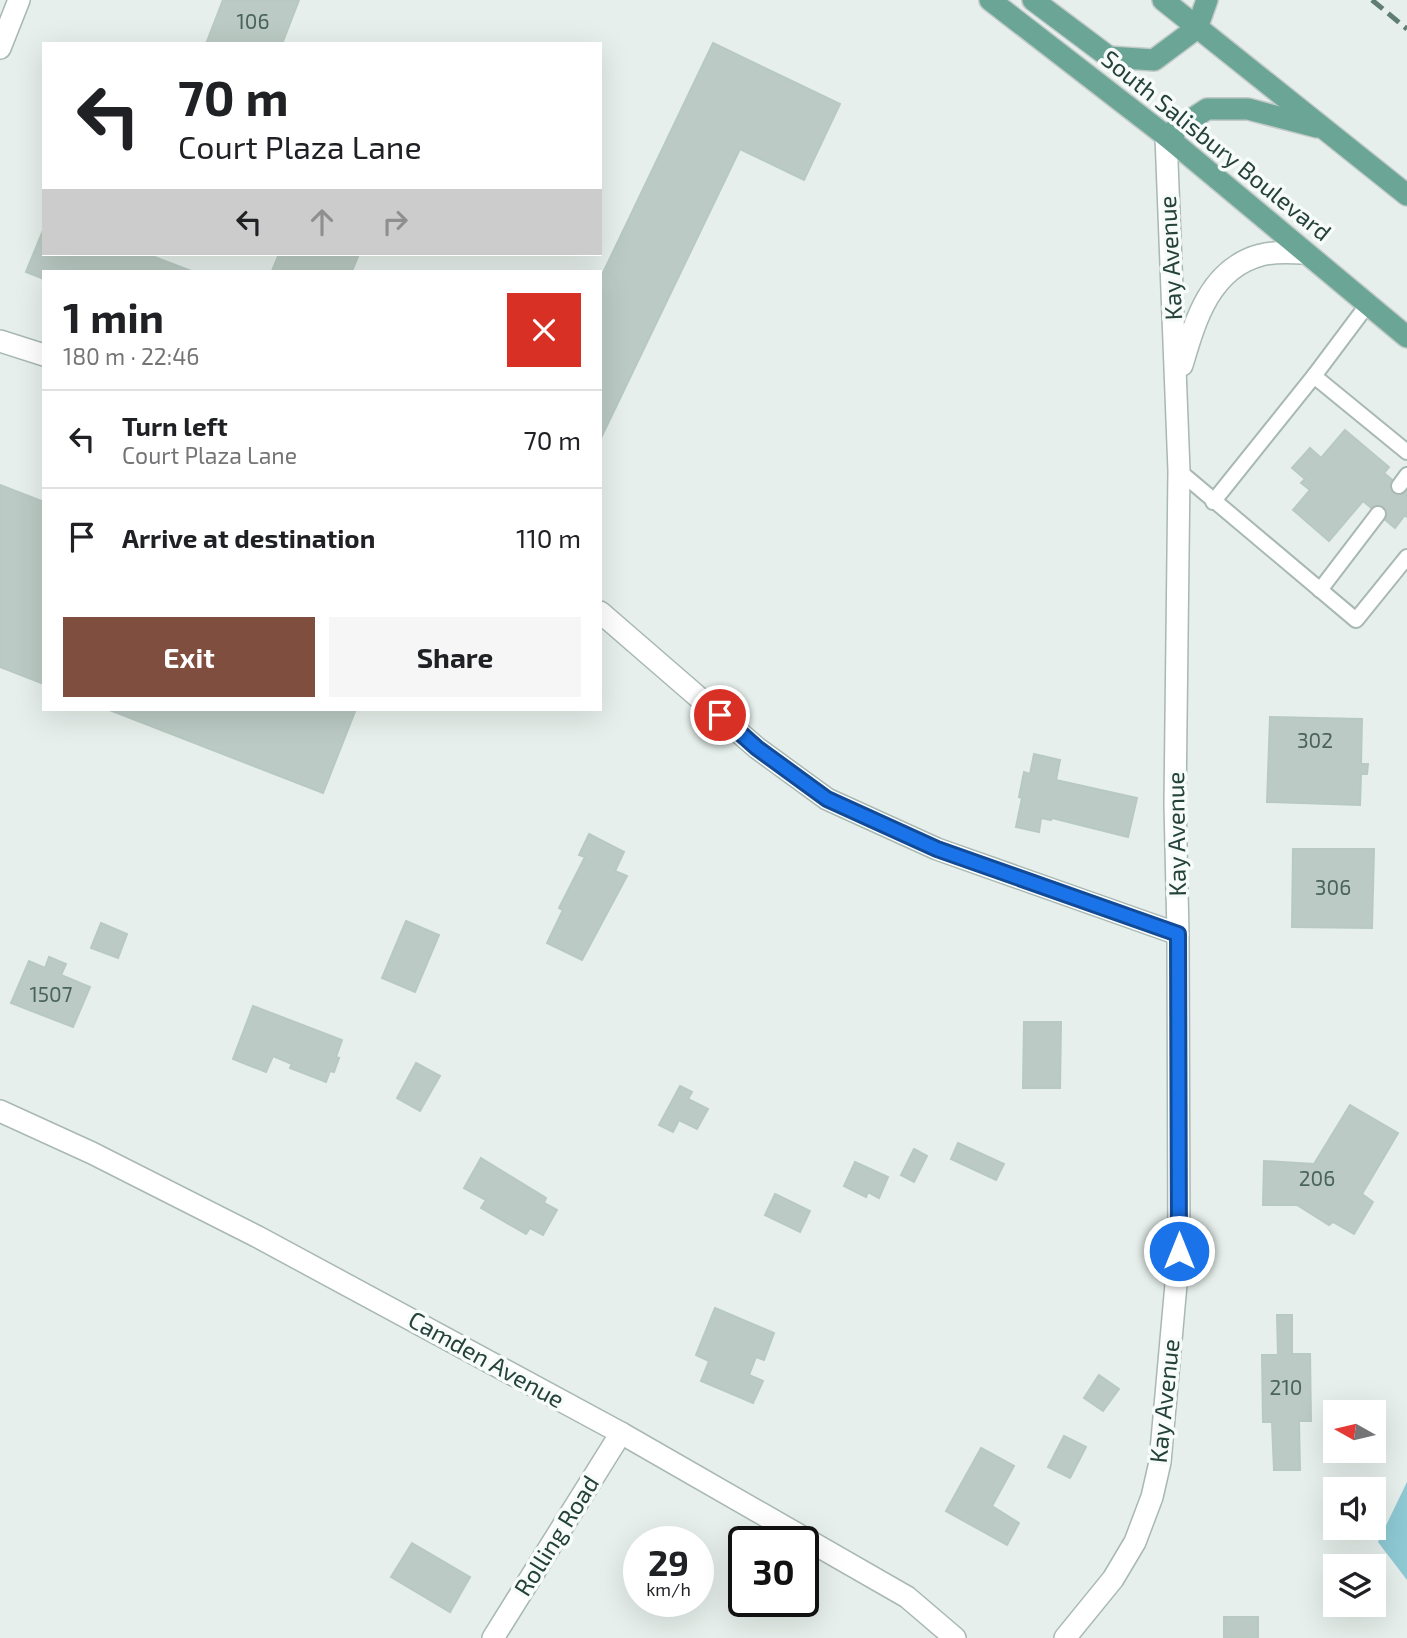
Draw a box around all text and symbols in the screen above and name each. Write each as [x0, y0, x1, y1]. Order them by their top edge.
house number: 106 [236, 8, 270, 33]
street label: South Salisbury Boulevard [1096, 43, 1337, 246]
text: 70 m [178, 67, 289, 126]
icon: left [63, 70, 154, 161]
text: Court Plaza Lane [178, 127, 422, 165]
street label: Kay Avenue [1152, 195, 1187, 321]
icon: left [230, 203, 268, 241]
icon: ahead [303, 203, 341, 241]
icon: right [376, 203, 414, 241]
text: 1 min [63, 291, 164, 341]
button: close [507, 293, 581, 367]
text: 180 m · 22:46 [63, 342, 200, 370]
text: Turn left [122, 410, 228, 441]
icon: left [63, 420, 101, 458]
text: 70 m [523, 424, 581, 455]
text: Court Plaza Lane [122, 441, 297, 469]
icon: arrive [63, 518, 101, 556]
text: Arrive at destination [122, 522, 375, 553]
text: 110 m [516, 522, 581, 553]
button: Exit [63, 617, 315, 697]
button: Share [329, 617, 581, 697]
pin [690, 685, 750, 745]
icon: arrive [701, 696, 739, 734]
house number: 302 [1297, 727, 1333, 752]
street label: Kay Avenue [1160, 771, 1191, 897]
house number: 306 [1315, 874, 1351, 899]
house number: 1507 [29, 981, 73, 1006]
house number: 206 [1299, 1165, 1335, 1190]
position arrow [1142, 1214, 1216, 1288]
street label: Camden Avenue [404, 1304, 570, 1413]
street label: Kay Avenue [1143, 1337, 1184, 1464]
house number: 210 [1270, 1374, 1302, 1399]
north arrow [1323, 1400, 1386, 1463]
map controls [1323, 1400, 1386, 1617]
street label: Rolling Road [507, 1470, 604, 1601]
button: sound [1323, 1477, 1386, 1540]
speed limit sign: 30 [728, 1526, 819, 1617]
text: 29 [648, 1541, 689, 1583]
button: layers [1323, 1554, 1386, 1617]
text: km/h [646, 1578, 691, 1600]

